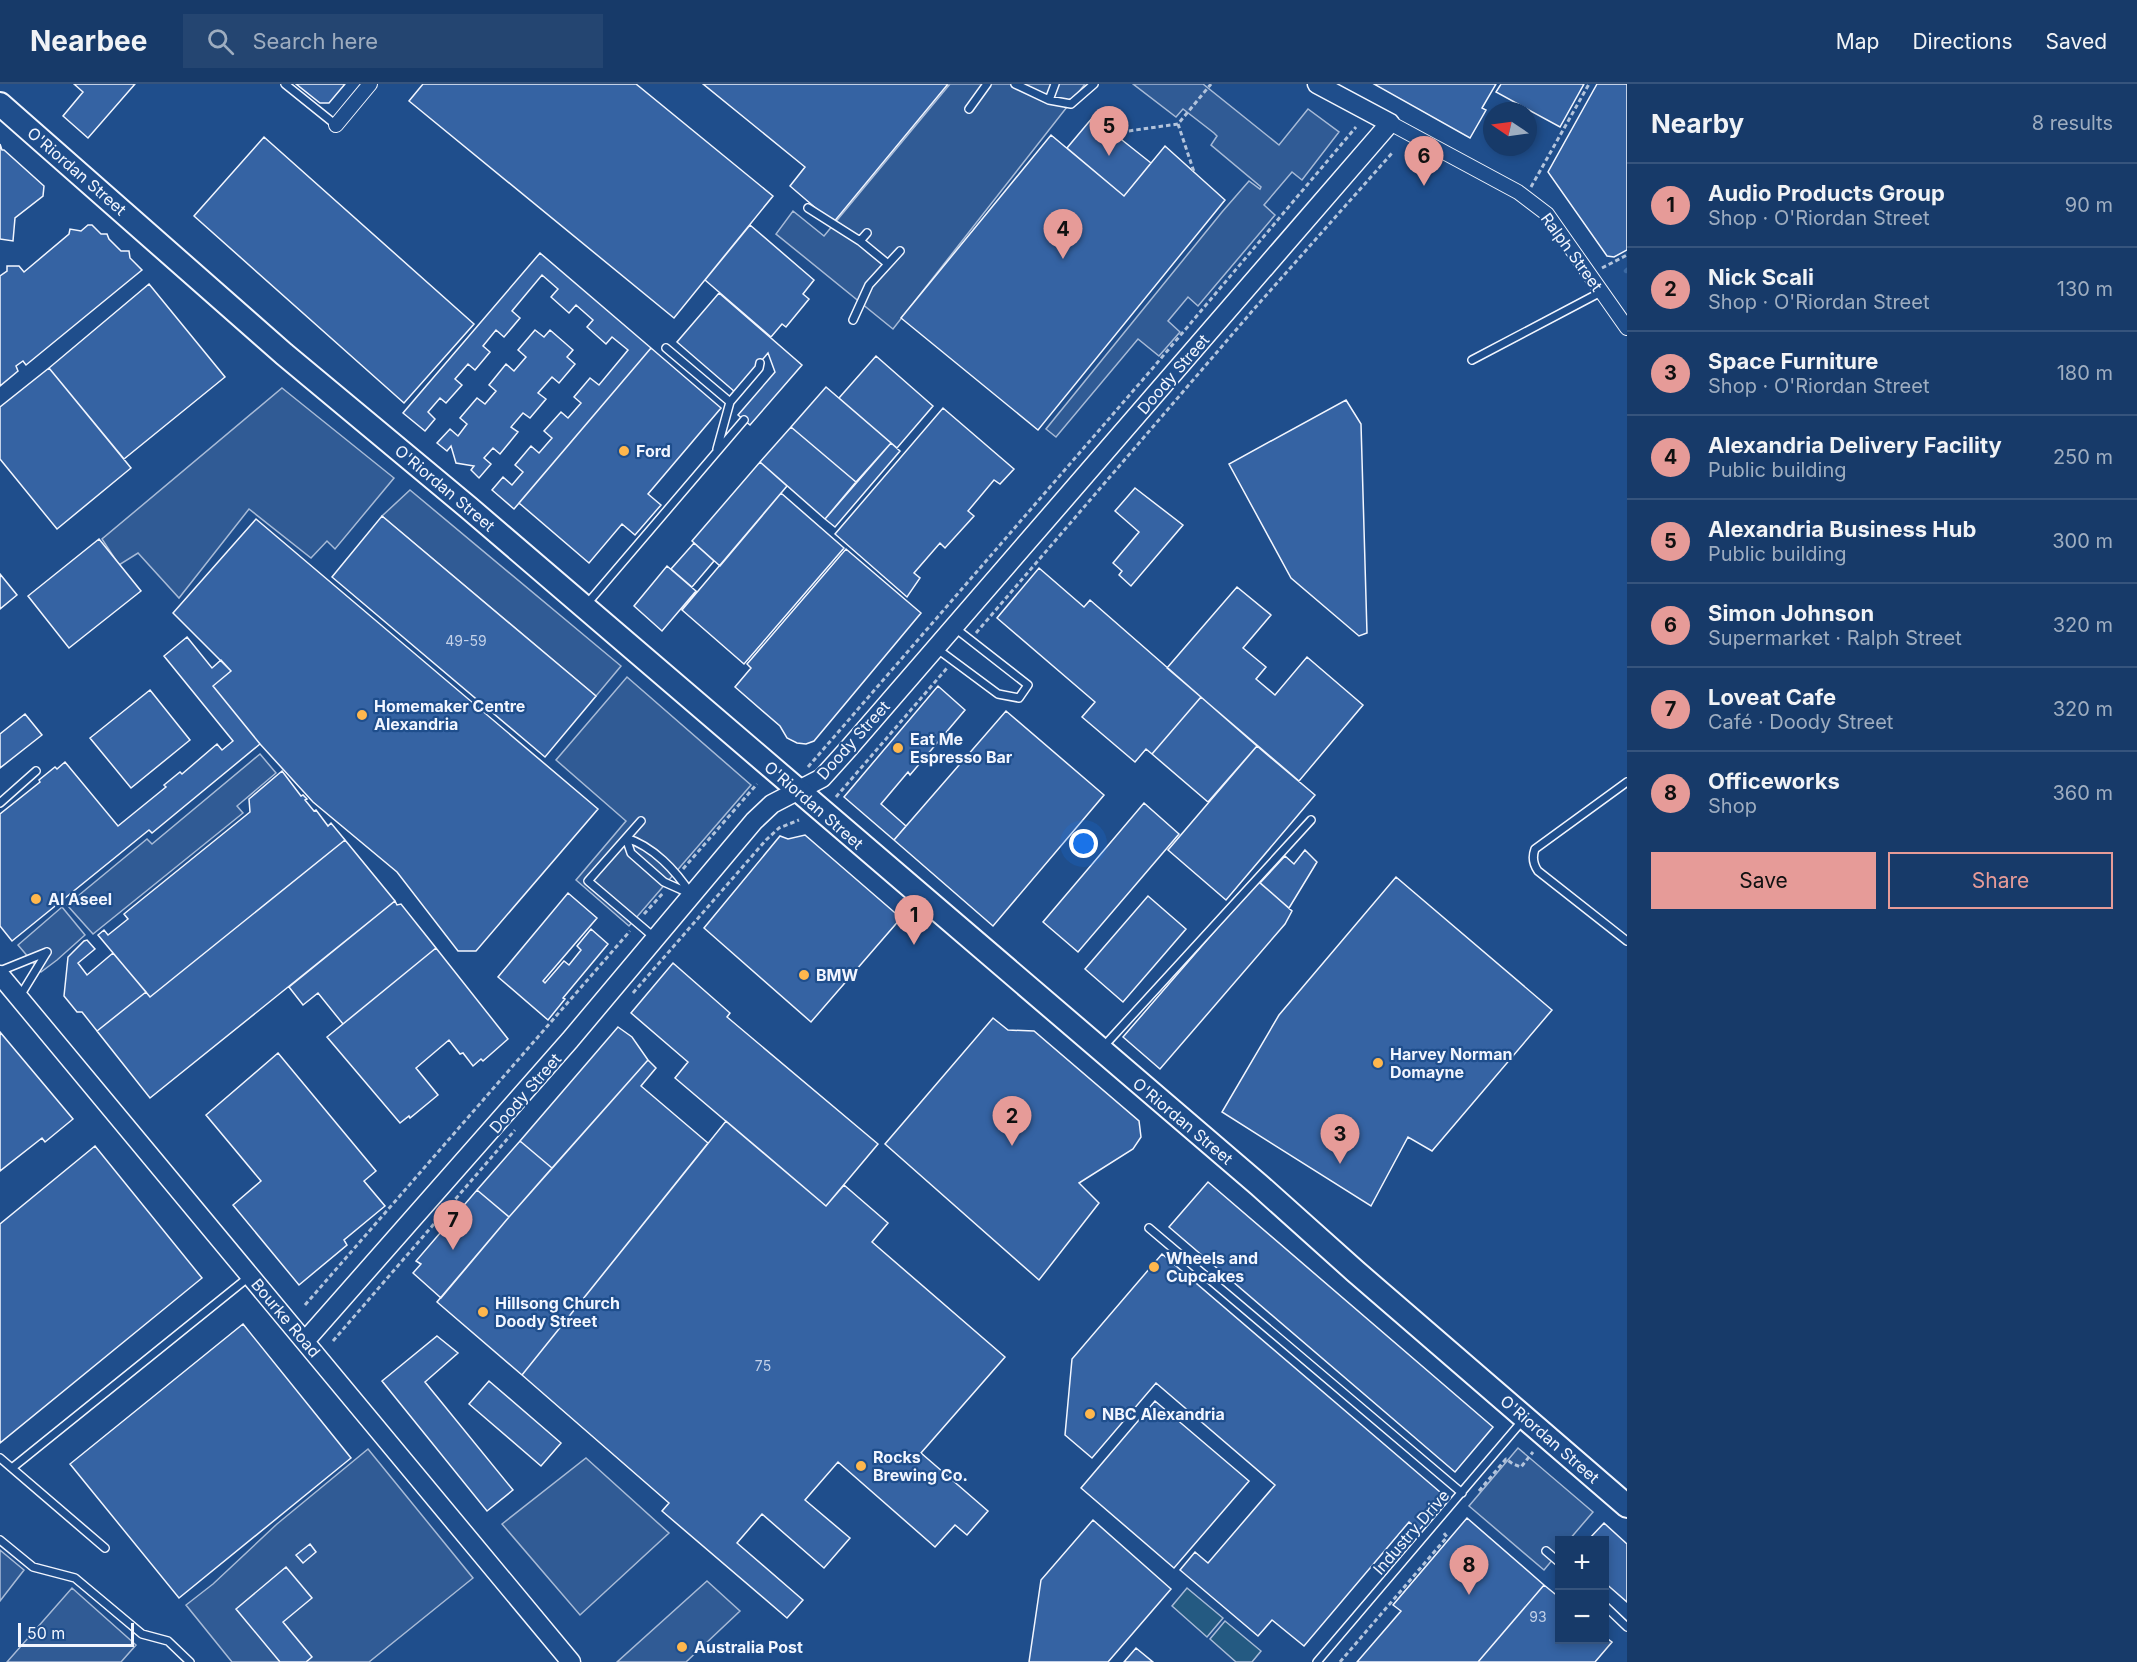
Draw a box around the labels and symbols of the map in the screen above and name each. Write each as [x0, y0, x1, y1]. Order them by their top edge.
north arrow [1483, 102, 1537, 156]
pin: 5 [1090, 106, 1128, 156]
street label: O'Riordan Street [23, 123, 131, 219]
pin: 6 [1404, 136, 1444, 186]
street label: Ralph Street [1537, 209, 1607, 295]
pin: 4 [1044, 210, 1082, 259]
street label: Doody Street [1133, 330, 1213, 418]
street label: O'Riordan Street [391, 440, 499, 536]
place label: Ford [636, 441, 671, 461]
marker: Ford [617, 444, 631, 458]
house number: 49-59 [445, 632, 487, 649]
place label: Homemaker Centre Alexandria [374, 696, 525, 734]
street label: Doody Street [812, 696, 894, 784]
marker: Homemaker Centre Alexandria [355, 708, 369, 722]
place label: Eat Me Espresso Bar [910, 729, 1013, 767]
marker: Eat Me Espresso Bar [891, 741, 905, 755]
street label: O'Riordan Street [760, 757, 868, 853]
your location [1069, 829, 1098, 858]
place label: Al Aseel [48, 889, 112, 909]
marker: Al Aseel [29, 892, 43, 906]
pin: 1 [894, 896, 934, 945]
place label: BMW [816, 965, 858, 985]
marker: BMW [797, 968, 811, 982]
place label: Harvey Norman Domayne [1390, 1044, 1512, 1082]
street label: Doody Street [485, 1049, 565, 1137]
marker: Harvey Norman Domayne [1371, 1056, 1385, 1070]
street label: O'Riordan Street [1129, 1073, 1237, 1169]
pin: 2 [992, 1096, 1032, 1146]
pin: 3 [1320, 1114, 1360, 1164]
pin: 7 [434, 1200, 472, 1250]
place label: Wheels and Cupcakes [1166, 1248, 1258, 1286]
marker: Wheels and Cupcakes [1147, 1260, 1161, 1274]
street label: Bourke Road [247, 1275, 325, 1361]
place label: Hillsong Church Doody Street [495, 1293, 620, 1331]
marker: Hillsong Church Doody Street [476, 1305, 490, 1319]
house number: 75 [755, 1357, 771, 1374]
street label: O'Riordan Street [1496, 1391, 1604, 1487]
place label: NBC Alexandria [1102, 1404, 1225, 1424]
marker: NBC Alexandria [1083, 1407, 1097, 1421]
place label: Rocks Brewing Co. [873, 1447, 968, 1485]
marker: Rocks Brewing Co. [854, 1459, 868, 1473]
street label: Industry Drive [1369, 1485, 1453, 1579]
pin: 8 [1450, 1546, 1488, 1595]
house number: 93 [1529, 1608, 1547, 1625]
scale bar [18, 1620, 134, 1648]
place label: Australia Post [694, 1637, 803, 1657]
marker: Australia Post [675, 1640, 689, 1654]

